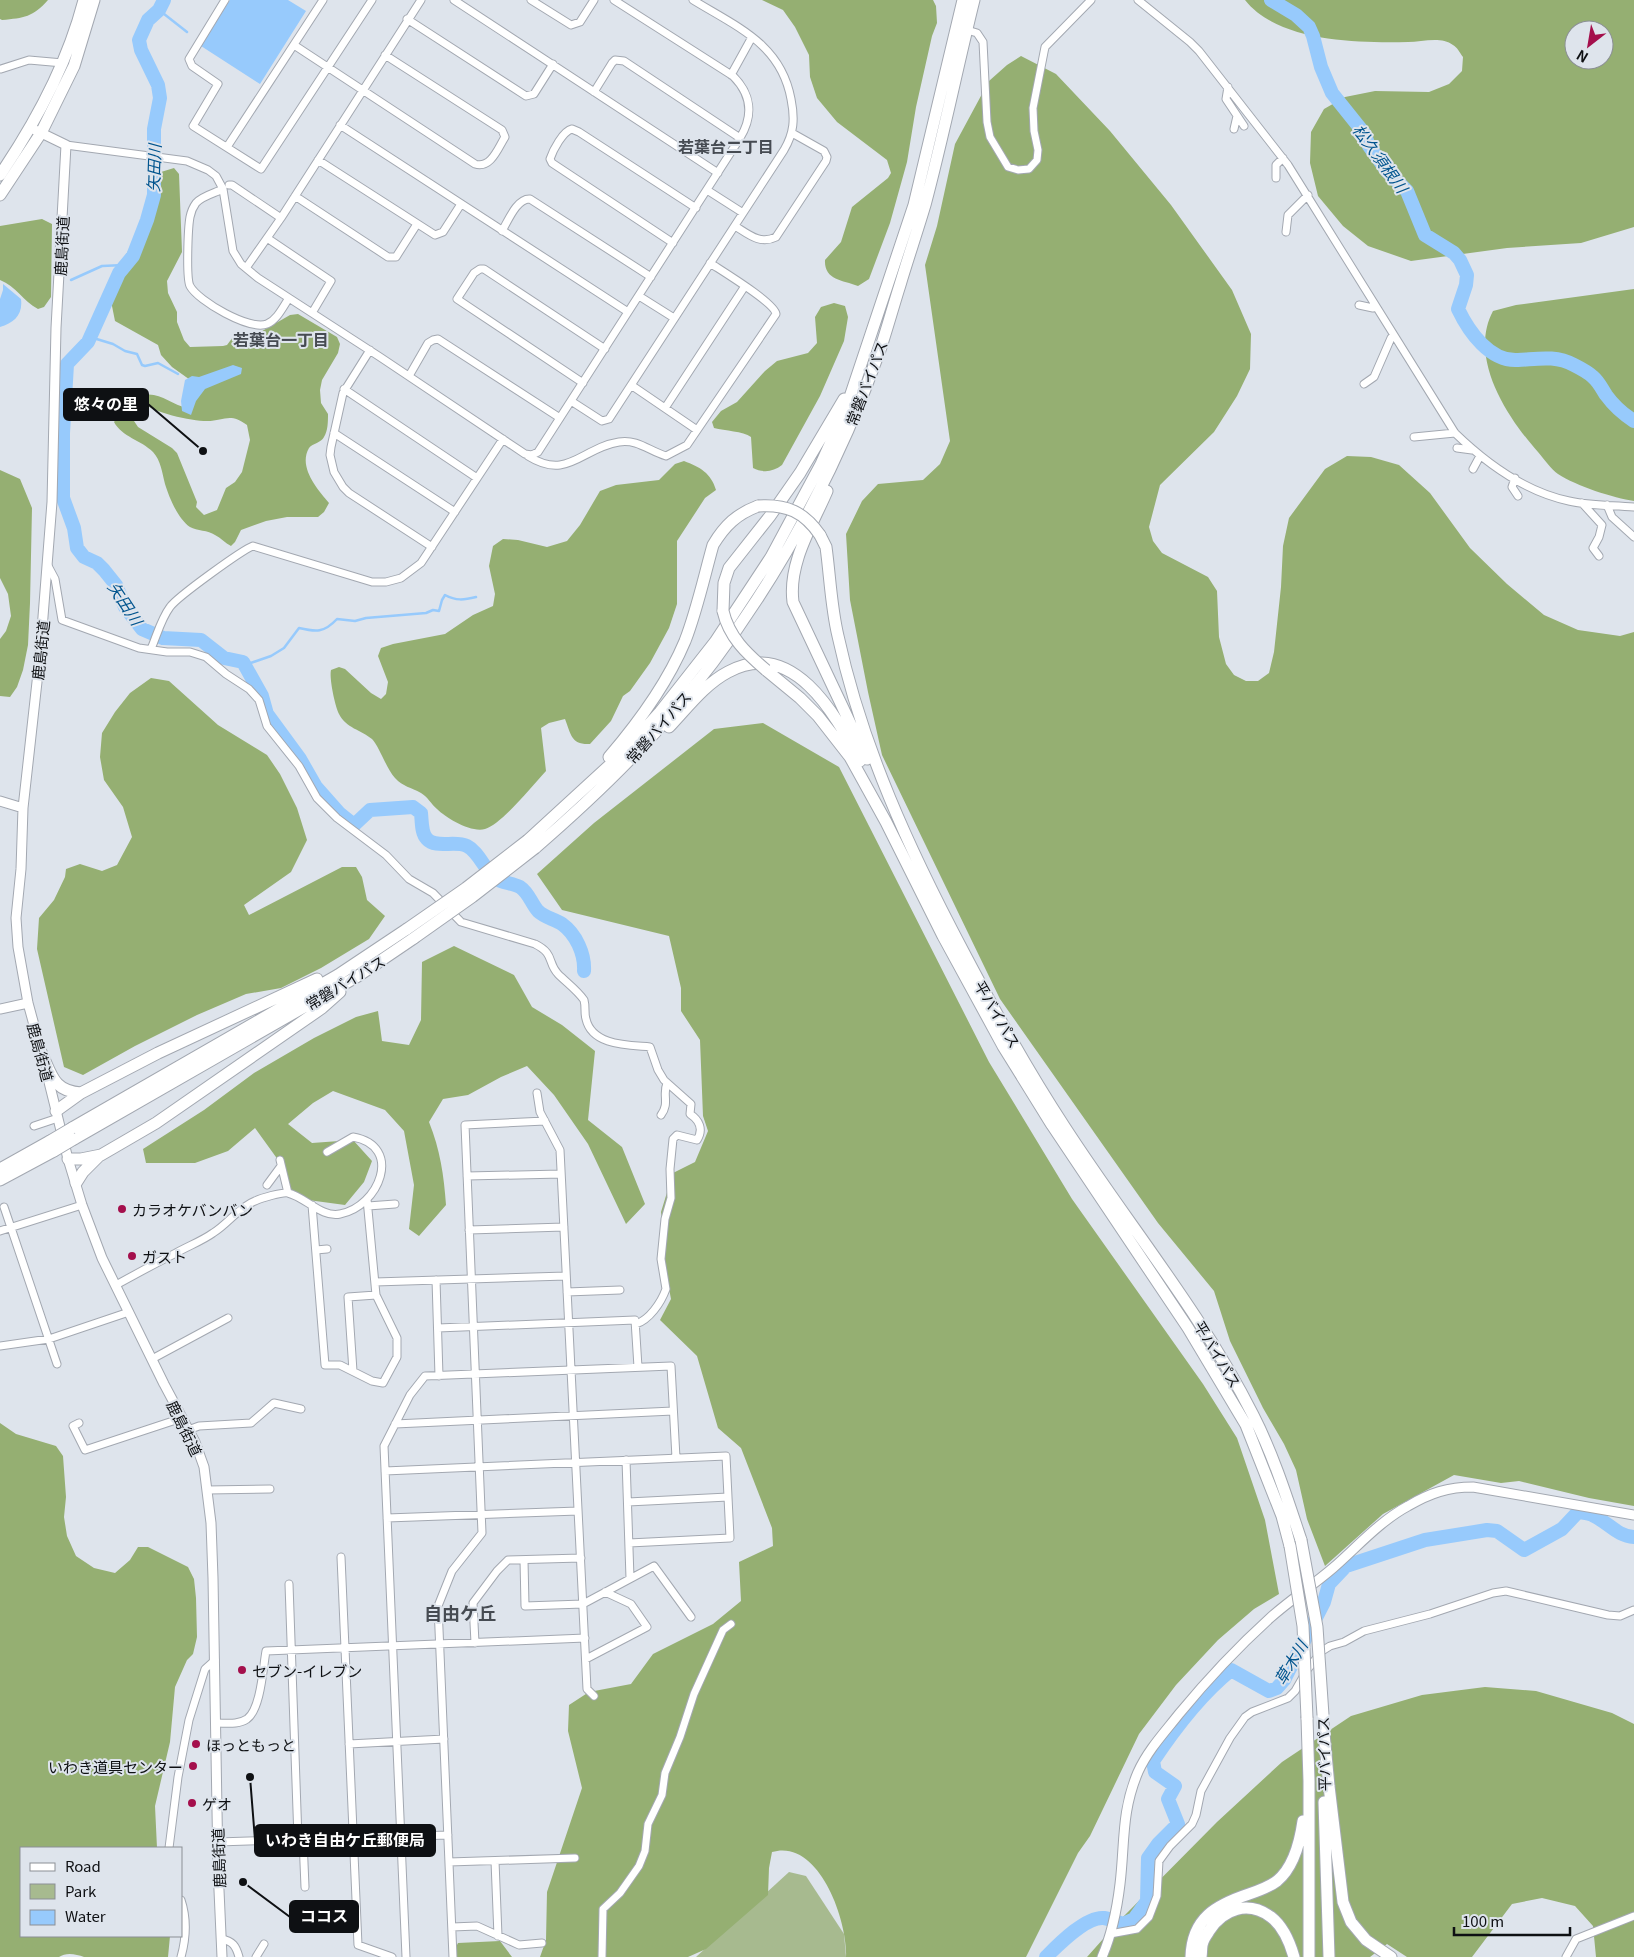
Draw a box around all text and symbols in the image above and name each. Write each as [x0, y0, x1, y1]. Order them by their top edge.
north arrow [1564, 20, 1614, 70]
text: N [1572, 46, 1591, 68]
water label: 松久須根川 [1348, 119, 1415, 199]
district label: 若葉台二丁目 [678, 134, 774, 158]
water label: 矢田川 [140, 142, 166, 192]
street label: 鹿島街道 [49, 215, 73, 277]
district label: 若葉台一丁目 [233, 327, 329, 351]
street label: 常磐バイパス [840, 337, 892, 429]
callout: 悠々の里 [64, 389, 148, 420]
text: 悠々の里 [74, 391, 138, 415]
water label: 矢田川 [103, 576, 150, 631]
street label: 鹿島街道 [26, 619, 54, 681]
street label: 常磐バイパス [621, 686, 695, 768]
street label: 常磐バイパス [301, 950, 389, 1014]
street label: 平バイパス [970, 976, 1026, 1052]
street label: 鹿島街道 [23, 1020, 59, 1084]
place label: カラオケバンバン [132, 1199, 253, 1220]
marker: カラオケバンバン [116, 1203, 128, 1215]
place label: ガスト [142, 1246, 187, 1267]
marker: ガスト [126, 1250, 138, 1262]
street label: 平バイパス [1190, 1317, 1246, 1391]
street label: 鹿島街道 [162, 1396, 208, 1460]
district label: 自由ケ丘 [424, 1599, 496, 1625]
water label: 草木川 [1267, 1634, 1314, 1689]
place label: セブン-イレブン [252, 1660, 362, 1681]
marker: セブン-イレブン [236, 1664, 248, 1676]
street label: 平バイパス [1312, 1716, 1334, 1792]
place label: ほっともっと [206, 1734, 296, 1755]
marker: ほっともっと [190, 1738, 202, 1750]
place label: いわき道具センター [48, 1756, 183, 1777]
marker: いわき道具センター [187, 1760, 199, 1772]
place label: ゲオ [202, 1793, 232, 1814]
marker: ゲオ [186, 1797, 198, 1809]
callout: いわき自由ケ丘郵便局 [255, 1825, 435, 1856]
text: いわき自由ケ丘郵便局 [265, 1827, 425, 1851]
street label: 鹿島街道 [206, 1828, 230, 1888]
legend [20, 1847, 182, 1937]
text: Road [65, 1855, 101, 1876]
text: Park [65, 1880, 97, 1901]
callout: ココス [290, 1901, 358, 1932]
text: ココス [300, 1903, 348, 1927]
scale bar [1454, 1904, 1570, 1936]
text: Water [65, 1905, 106, 1926]
text: 100 m [1462, 1910, 1504, 1931]

